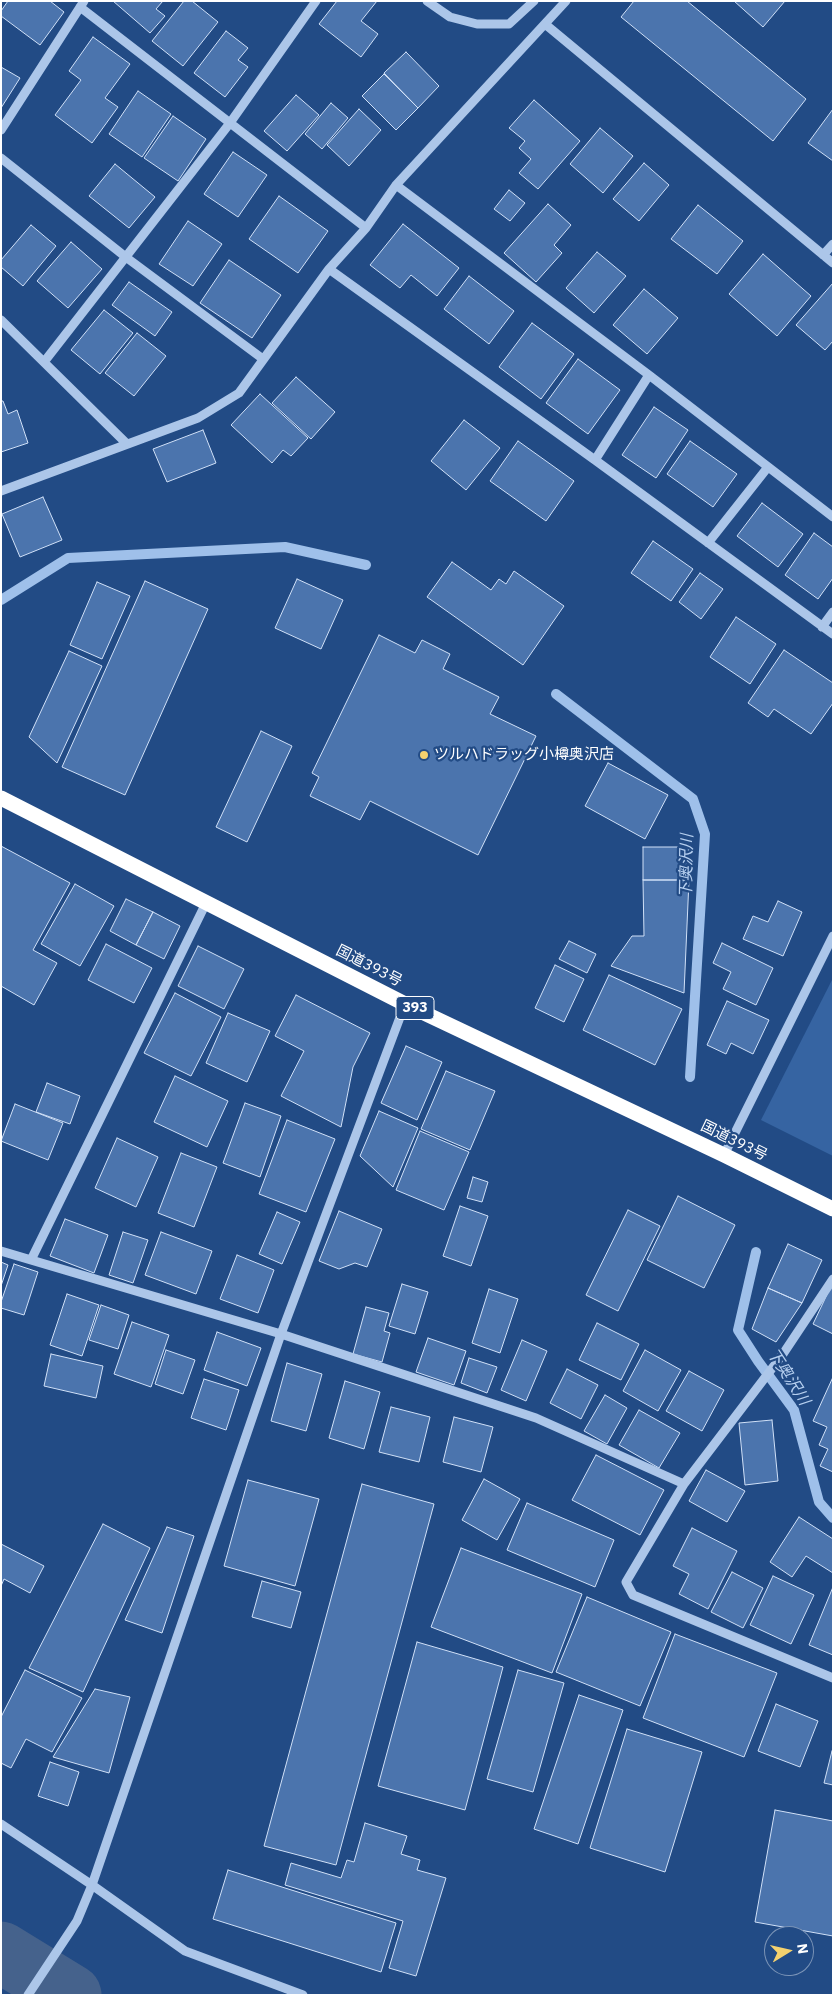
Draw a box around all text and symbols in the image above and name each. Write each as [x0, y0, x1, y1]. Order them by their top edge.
place label: ツルハドラッグ小樽奥沢店 [434, 746, 614, 764]
marker: ツルハドラッグ小樽奥沢店 [418, 749, 430, 761]
water label: 下奥沢川 [677, 834, 697, 898]
street label: 国道393号 [333, 942, 405, 990]
road number: 393 [396, 996, 434, 1020]
street label: 国道393号 [698, 1117, 770, 1165]
water label: 下奥沢川 [763, 1345, 813, 1409]
north arrow [764, 1926, 814, 1976]
text: N [793, 1942, 813, 1955]

